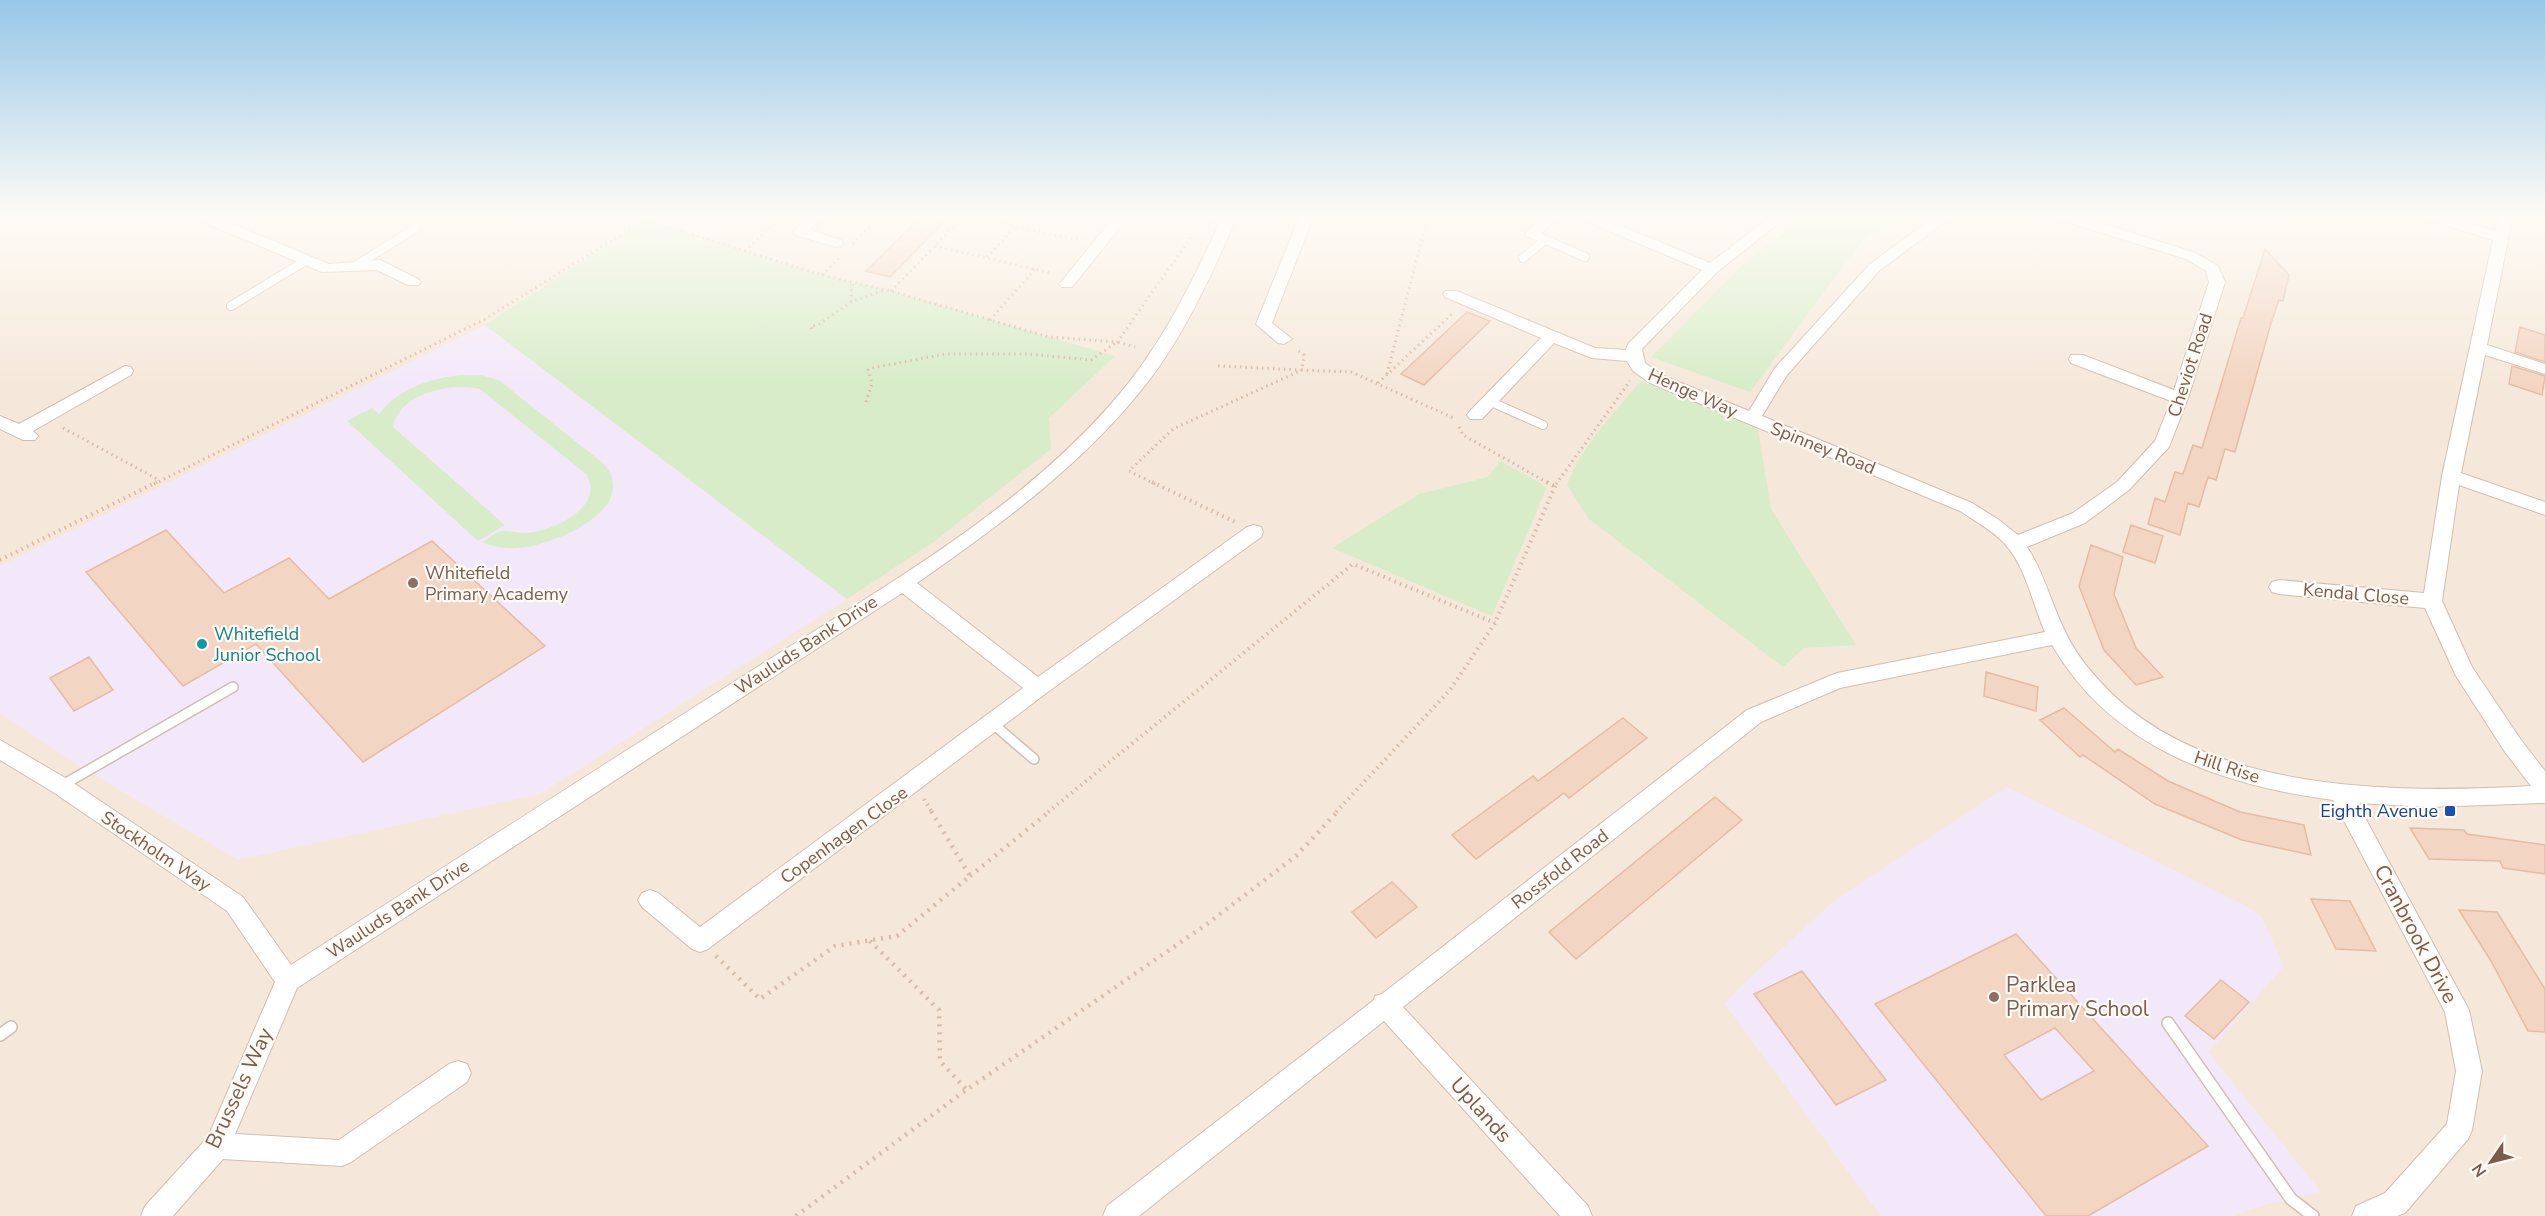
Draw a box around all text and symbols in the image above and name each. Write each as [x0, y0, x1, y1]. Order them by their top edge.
street label: Cheviot Road [2162, 310, 2218, 420]
street label: Henge Way [1644, 363, 1742, 424]
street label: Spinney Road [1767, 416, 1879, 480]
place label: Whitefield Primary Academy [425, 561, 569, 606]
marker: Whitefield Primary Academy [406, 576, 420, 590]
street label: Kendal Close [2302, 577, 2410, 611]
street label: Wauluds Bank Drive [730, 590, 882, 700]
place label: Whitefield Junior School [213, 622, 321, 667]
marker: Whitefield Junior School [195, 637, 209, 651]
street label: Hill Rise [2191, 745, 2263, 789]
street label: Copenhagen Close [775, 781, 913, 889]
place label: Eighth Avenue [2320, 799, 2438, 823]
marker: Eighth Avenue [2443, 804, 2457, 818]
street label: Stockholm Way [96, 805, 216, 897]
street label: Rossfold Road [1506, 823, 1614, 915]
street label: Wauluds Bank Drive [322, 854, 474, 964]
street label: Cranbrook Drive [2368, 860, 2464, 1008]
place label: Parklea Primary School [2006, 971, 2150, 1023]
marker: Parklea Primary School [1987, 990, 2001, 1004]
street label: Brussels Way [199, 1023, 279, 1153]
street label: Uplands [1444, 1071, 1518, 1149]
north arrow [2461, 1132, 2521, 1192]
text: N [2467, 1159, 2492, 1181]

